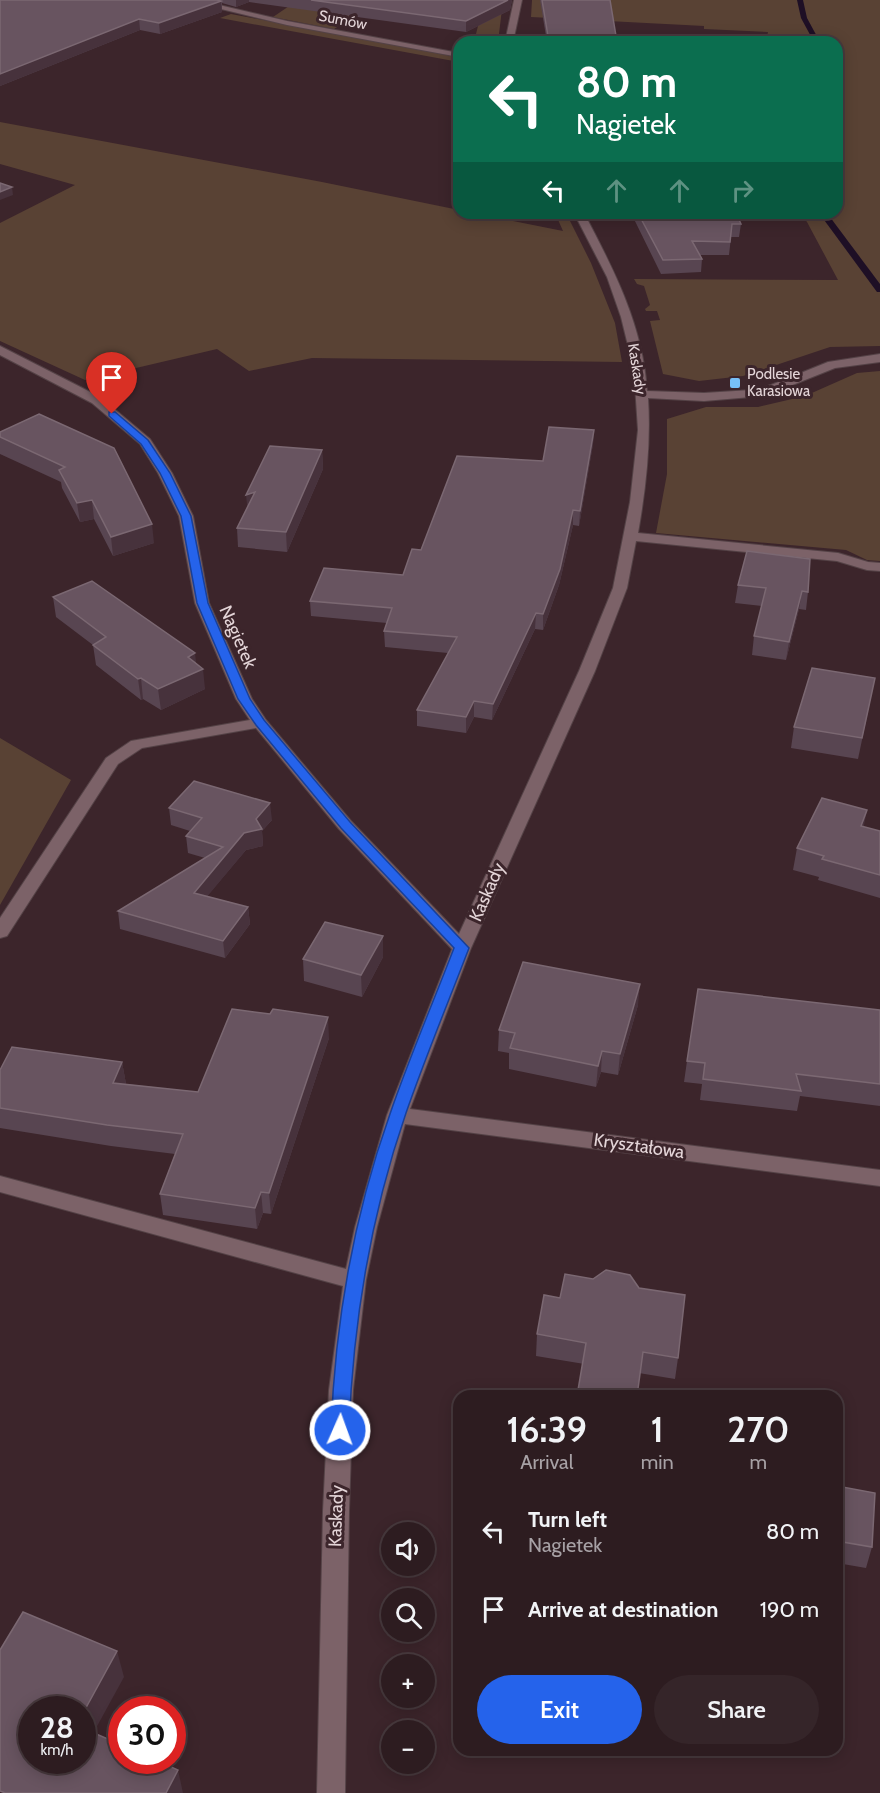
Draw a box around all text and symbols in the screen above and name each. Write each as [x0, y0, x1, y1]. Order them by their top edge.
street label: Sumów [317, 7, 369, 34]
text: 80 m [576, 56, 677, 108]
icon: left [477, 60, 555, 138]
text: Nagietek [576, 108, 676, 141]
icon: left [537, 174, 570, 207]
icon: ahead [600, 174, 633, 207]
icon: ahead [663, 174, 696, 207]
icon: right [726, 174, 759, 207]
street label: Kaskady [624, 342, 650, 396]
pin [86, 352, 137, 414]
icon: arrive [95, 361, 128, 394]
place label: Podlesie Karasiowa [747, 365, 811, 400]
marker: Podlesie Karasiowa [728, 376, 742, 390]
street label: Nagietek [214, 602, 262, 673]
street label: Kaskady [464, 859, 510, 925]
street label: Kryształowa [592, 1129, 686, 1163]
position arrow [308, 1398, 372, 1462]
text: 16:39 [507, 1407, 587, 1451]
text: 1 [651, 1407, 664, 1451]
text: 270 [727, 1407, 789, 1451]
text: Arrival [520, 1450, 573, 1474]
text: min [641, 1450, 674, 1474]
text: m [750, 1450, 767, 1474]
street label: Kaskady [324, 1485, 348, 1547]
text: Turn left [528, 1506, 607, 1533]
icon: left [477, 1515, 510, 1548]
text: 80 m [766, 1518, 819, 1545]
map controls [381, 1522, 435, 1774]
button: sound [381, 1522, 435, 1576]
text: Nagietek [528, 1533, 602, 1557]
button: search [381, 1588, 435, 1642]
icon: arrive [477, 1593, 510, 1626]
text: Arrive at destination [528, 1596, 718, 1623]
text: 190 m [760, 1596, 819, 1623]
button: + [381, 1654, 435, 1708]
button: Exit [477, 1675, 642, 1744]
button: Share [654, 1675, 819, 1744]
speed limit sign: 30 [108, 1696, 186, 1774]
text: 28 [40, 1709, 74, 1746]
button: − [381, 1720, 435, 1774]
text: km/h [41, 1741, 73, 1759]

